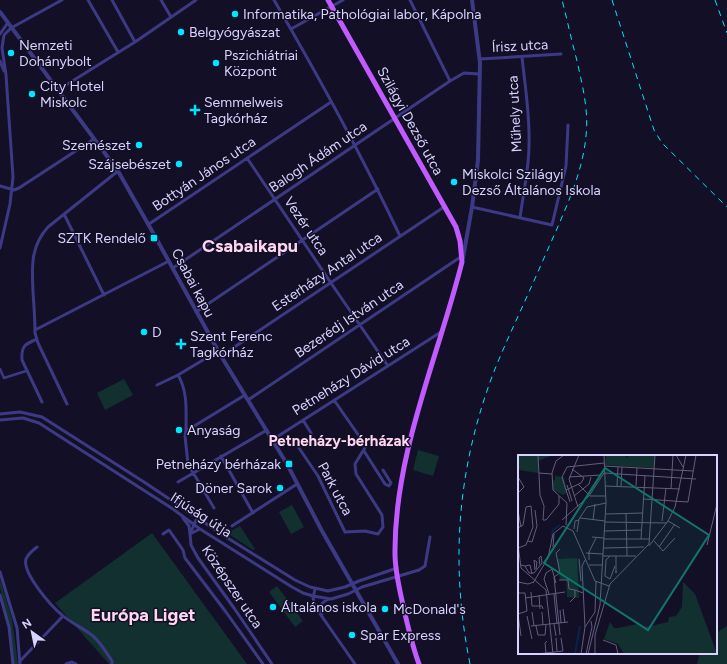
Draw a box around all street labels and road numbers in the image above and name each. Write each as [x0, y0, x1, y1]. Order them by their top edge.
street label: Írisz utca [491, 36, 549, 56]
street label: Szilágyi Dezső utca [373, 64, 447, 178]
street label: Műhely utca [505, 75, 525, 153]
street label: Balogh Ádám utca [266, 118, 370, 196]
street label: Bottyán János utca [149, 133, 259, 215]
street label: Vezér utca [280, 193, 332, 259]
street label: Esterházy Antal utca [269, 229, 385, 315]
street label: Csabai kapu [168, 246, 218, 320]
street label: Bezerédj István utca [291, 276, 407, 362]
street label: Petneházy Dávid utca [289, 333, 413, 419]
street label: Park utca [314, 459, 356, 519]
street label: Ifjúság útja [167, 489, 235, 541]
street label: Középszer utca [198, 542, 266, 632]

